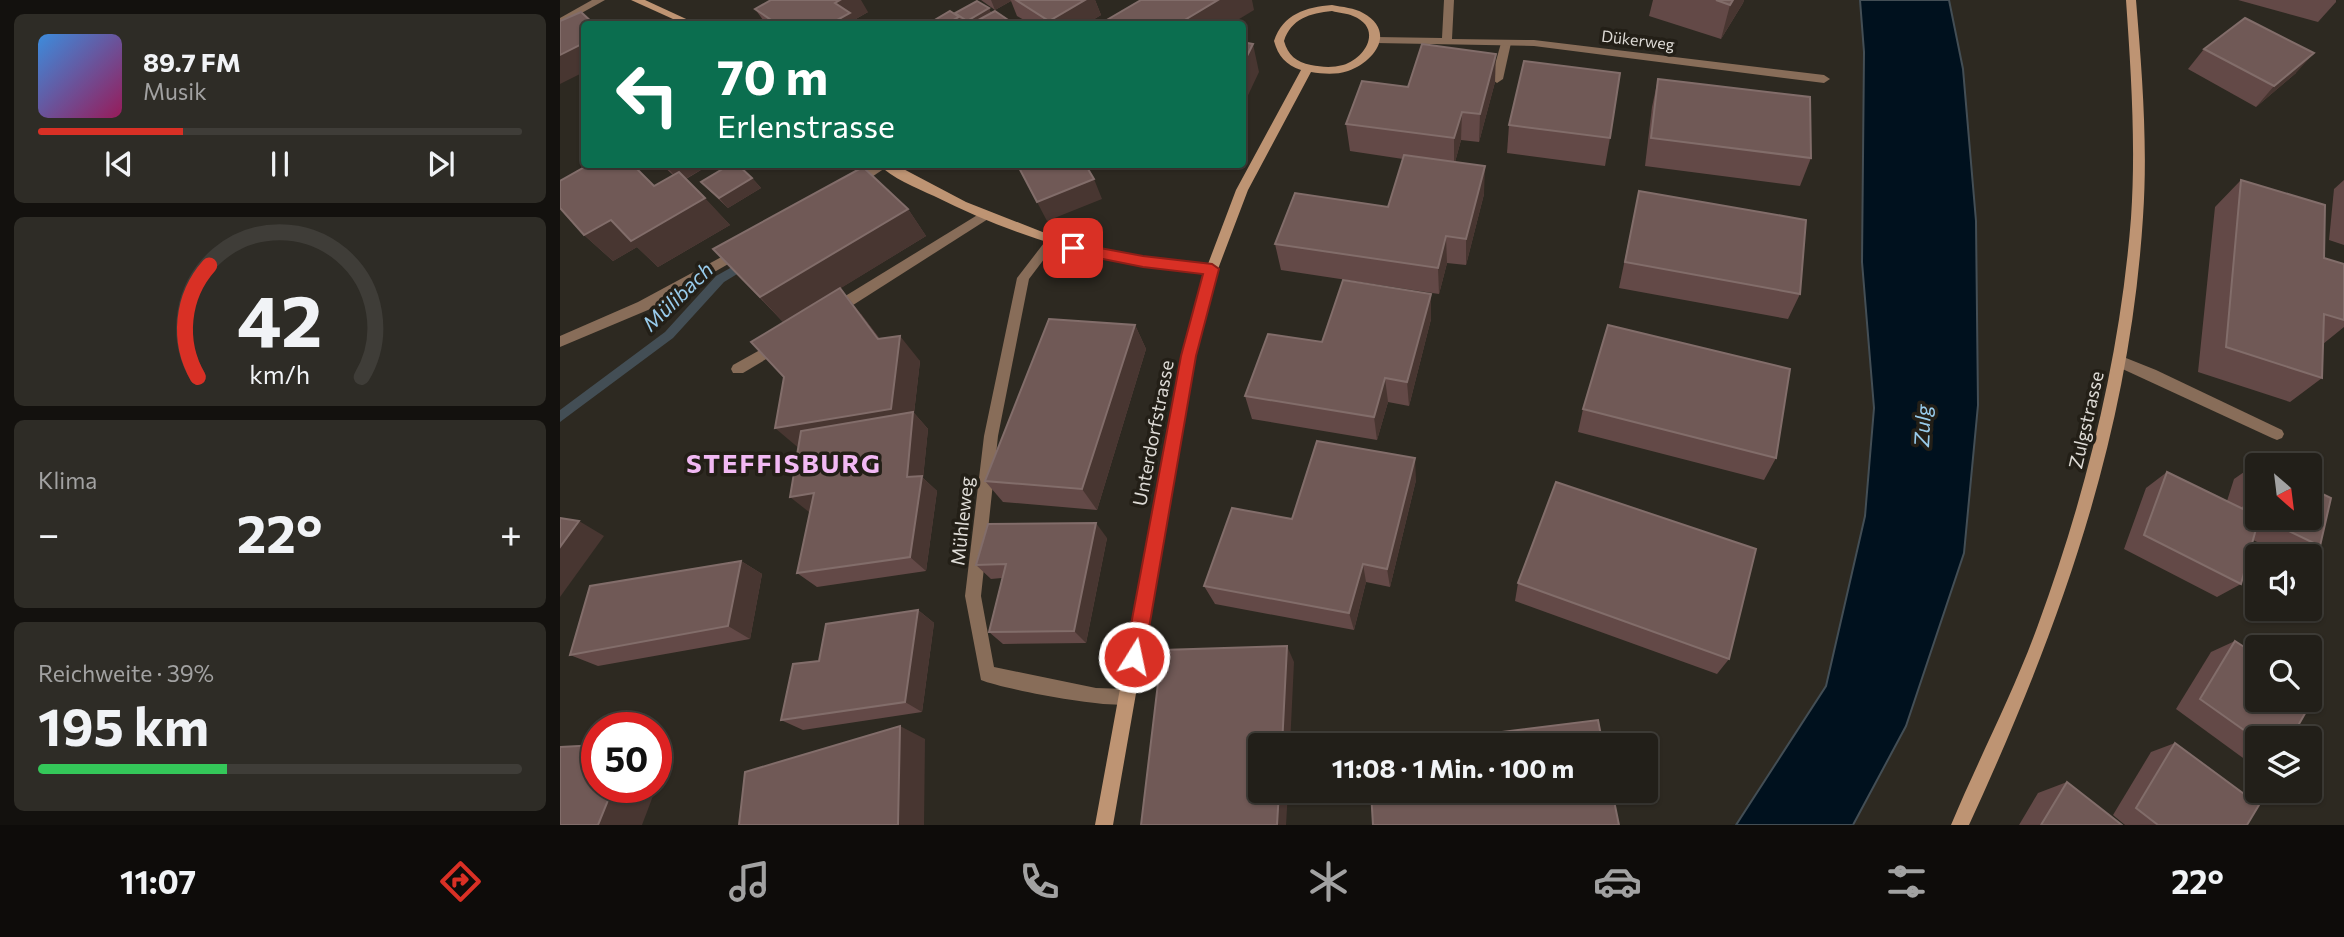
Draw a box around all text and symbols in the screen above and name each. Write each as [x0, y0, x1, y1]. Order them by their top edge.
street label: Dükerweg [1600, 26, 1676, 53]
text: 70 m [717, 45, 828, 105]
text: 89.7 FM [143, 46, 241, 77]
icon: left [602, 49, 693, 140]
text: Musik [143, 77, 207, 105]
text: Erlenstrasse [717, 105, 895, 145]
icon: previous [100, 145, 138, 183]
icon: pause [261, 145, 299, 183]
icon: next [422, 145, 460, 183]
pin [1043, 218, 1103, 278]
icon: arrive [1054, 229, 1092, 267]
water label: Mülibach [637, 256, 717, 336]
text: 42 [237, 274, 323, 363]
street label: Unterdorfstrasse [1127, 358, 1178, 508]
text: km/h [250, 359, 310, 389]
street label: Zulgstrasse [2063, 369, 2108, 471]
water label: Zulg [1908, 402, 1935, 449]
district label: STEFFISBURG [686, 447, 882, 478]
north arrow [2245, 453, 2322, 530]
map controls [2245, 453, 2322, 803]
text: Klima [38, 466, 97, 494]
street label: Mühleweg [945, 475, 978, 567]
text: 22° [237, 500, 322, 564]
text: − [38, 509, 60, 556]
text: + [500, 509, 522, 556]
button: sound [2245, 544, 2322, 621]
position arrow [1097, 620, 1171, 694]
button: search [2245, 635, 2322, 712]
text: Reichweite · 39% [38, 659, 214, 687]
text: 195 km [38, 693, 209, 757]
speed limit sign: 50 [581, 712, 672, 803]
button: layers [2245, 726, 2322, 803]
text: 11:08 · 1 Min. · 100 m [1332, 752, 1574, 783]
icon: directions [436, 857, 485, 906]
icon: music [725, 857, 774, 906]
icon: phone [1015, 857, 1064, 906]
icon: climate [1304, 857, 1353, 906]
icon: car [1593, 857, 1642, 906]
icon: filters [1882, 857, 1931, 906]
text: 11:07 [120, 861, 196, 901]
text: 22° [2171, 861, 2224, 901]

